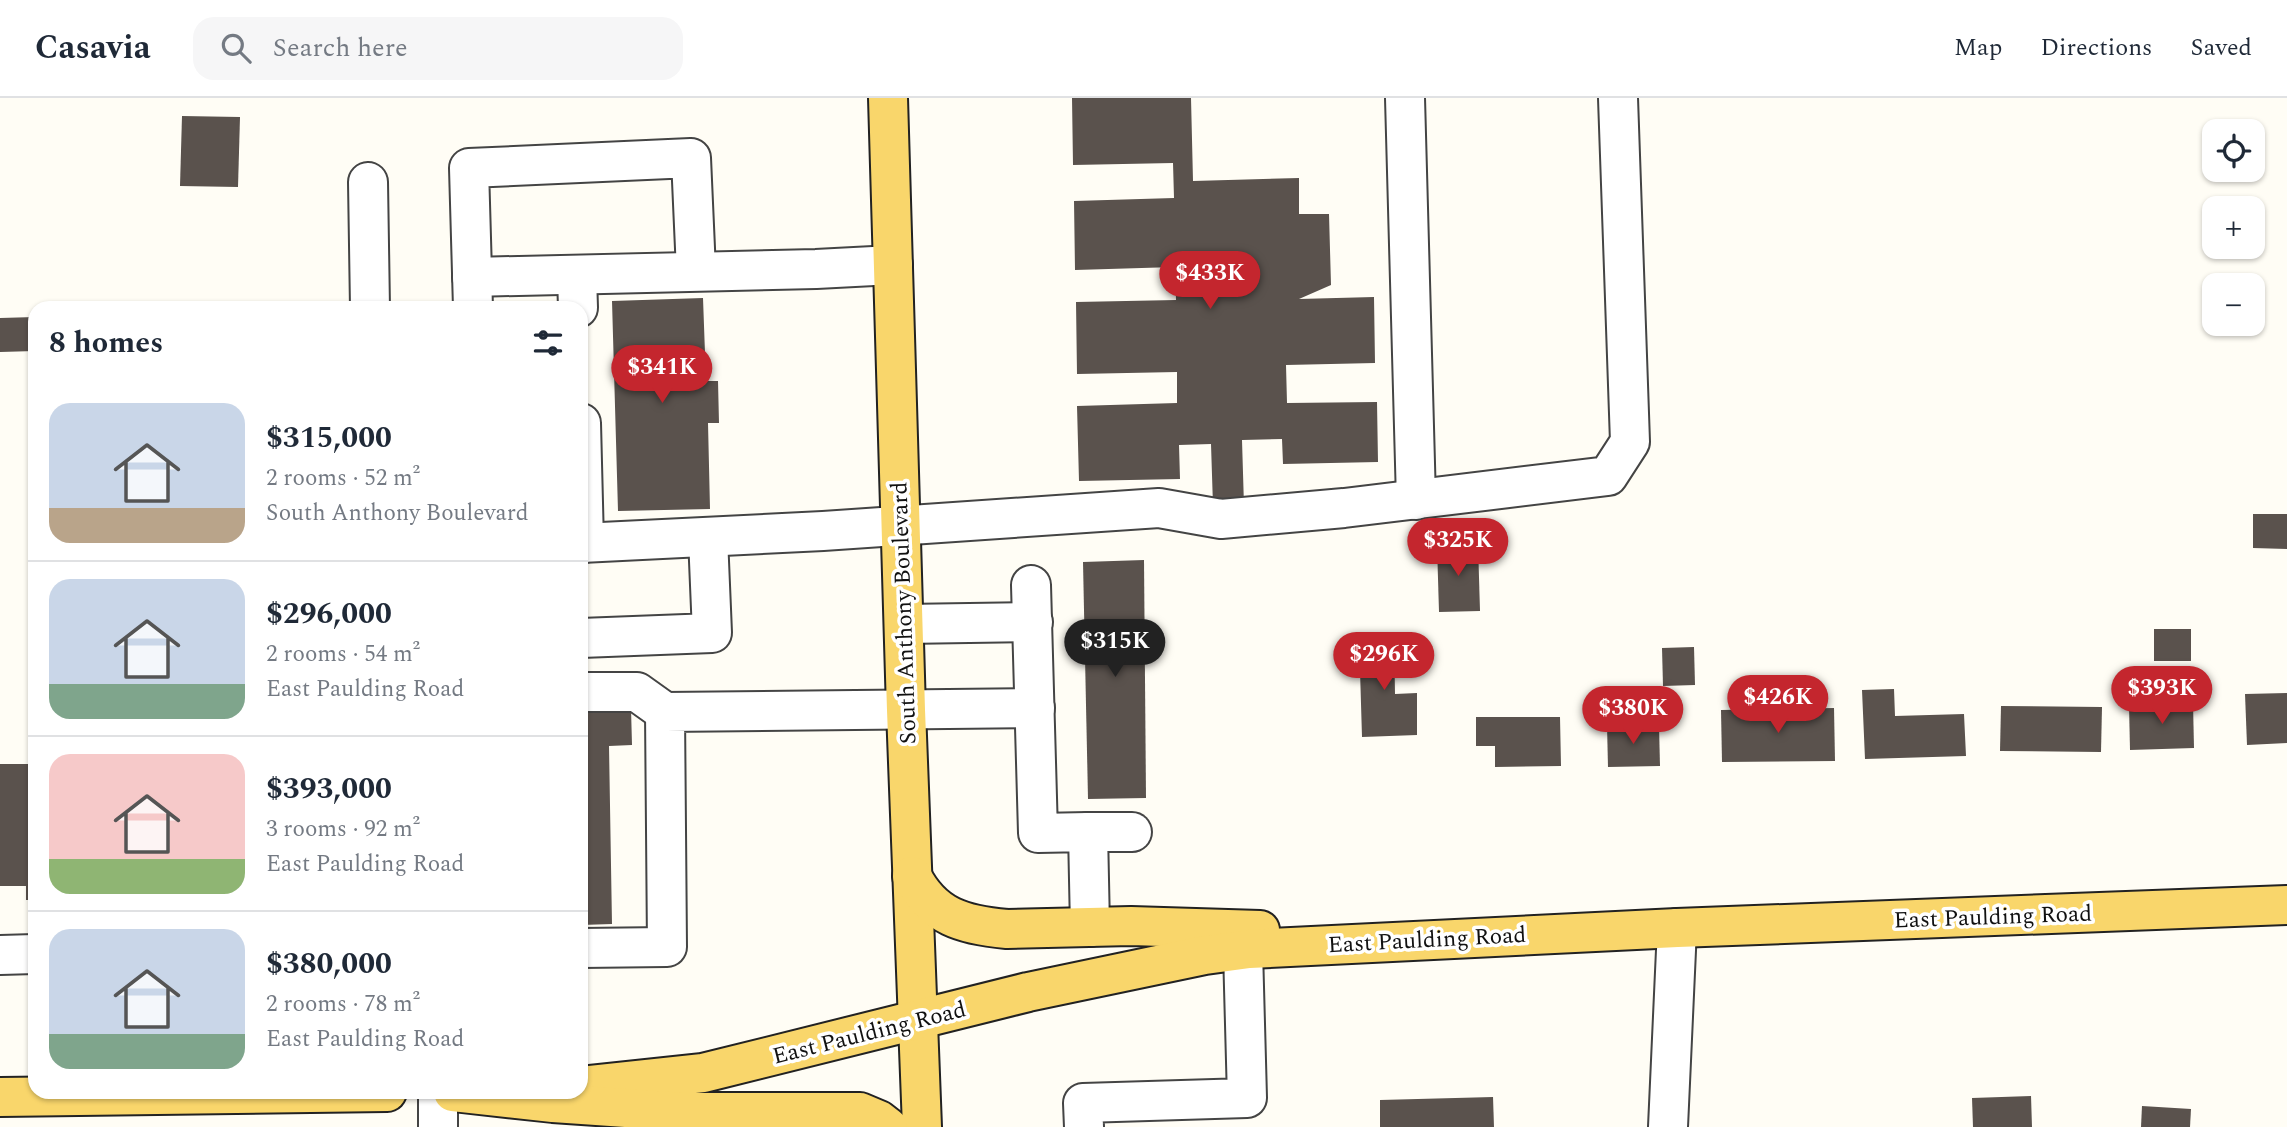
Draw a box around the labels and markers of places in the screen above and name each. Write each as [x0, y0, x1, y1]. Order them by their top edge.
pin: $433K [1161, 252, 1259, 311]
pin: $341K [613, 345, 711, 405]
pin: $325K [1409, 518, 1507, 578]
pin: $315K [1066, 620, 1164, 679]
pin: $296K [1335, 632, 1433, 692]
pin: $393K [2113, 666, 2211, 726]
pin: $426K [1729, 676, 1827, 735]
pin: $380K [1584, 686, 1682, 746]

